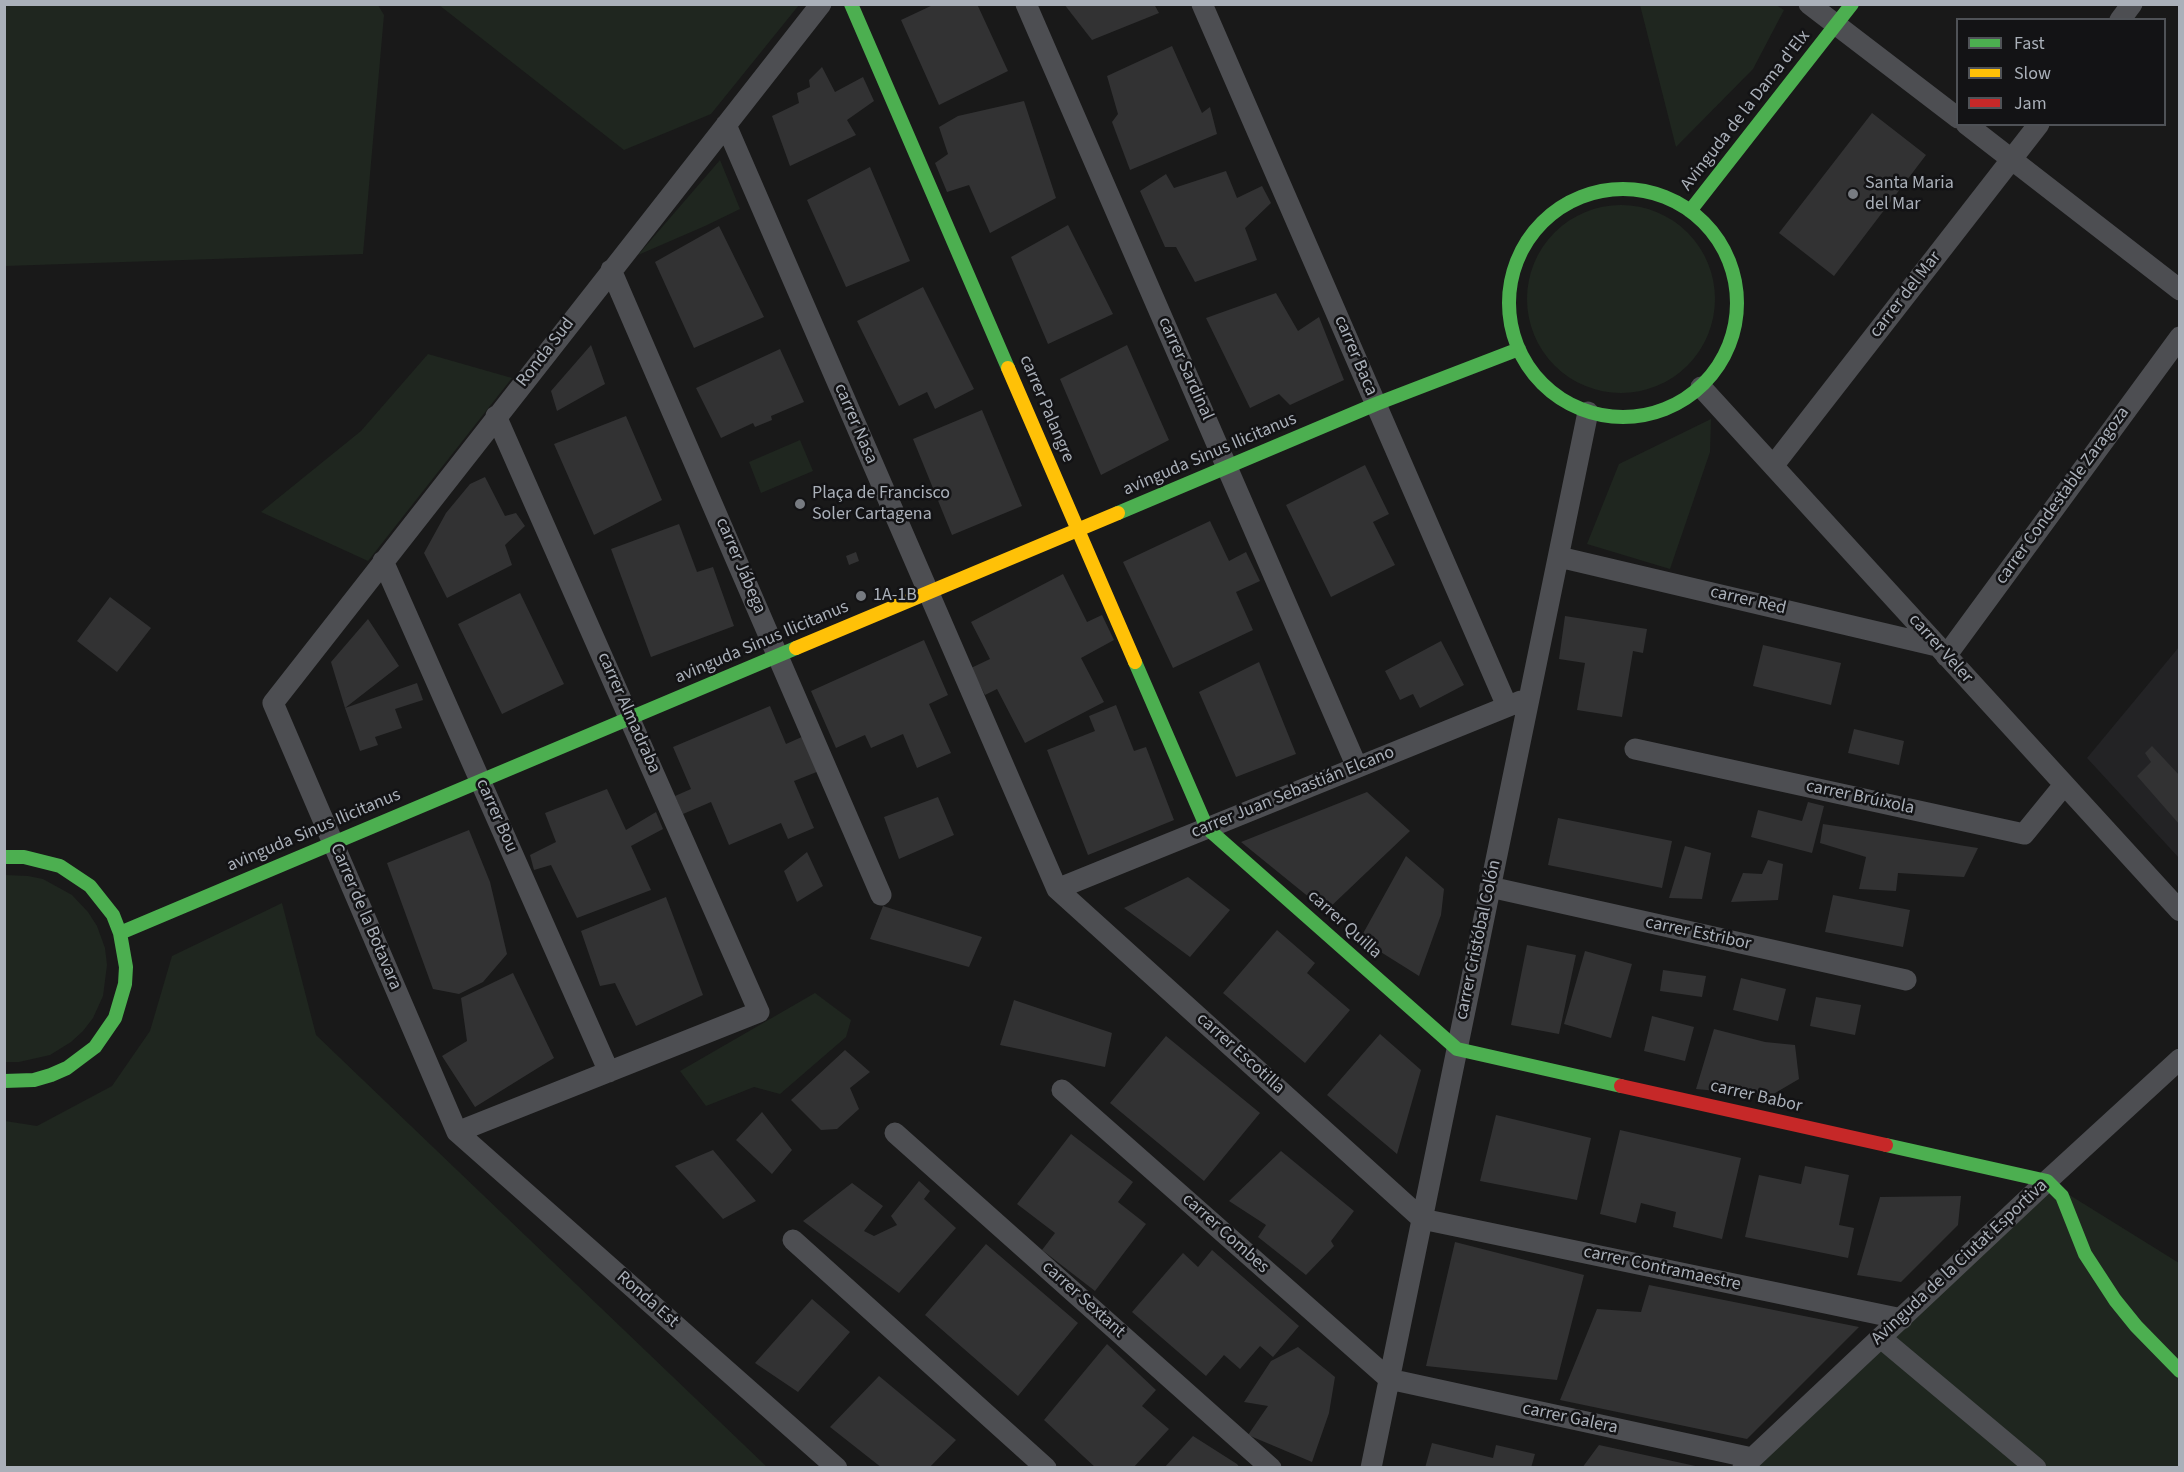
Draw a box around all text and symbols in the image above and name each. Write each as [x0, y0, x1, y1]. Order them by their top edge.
legend [1956, 18, 2166, 126]
street label: Avinguda de la Dama d'Elx [1677, 26, 1815, 196]
text: Fast [2014, 31, 2045, 56]
text: Slow [2014, 61, 2051, 86]
text: Jam [2014, 91, 2047, 116]
place label: Santa Maria del Mar [1865, 173, 1954, 216]
marker: Santa Maria del Mar [1846, 187, 1860, 201]
street label: carrer del Mar [1866, 247, 1946, 343]
street label: carrer Baca [1328, 313, 1382, 399]
street label: Ronda Sud [512, 314, 580, 392]
street label: carrer Sardinal [1153, 314, 1217, 424]
street label: carrer Palangre [1014, 352, 1078, 466]
street label: carrer Nasa [828, 380, 882, 468]
street label: carrer Condestable Zaragoza [1991, 403, 2135, 589]
street label: avinguda Sinus Ilicitanus [1120, 409, 1300, 501]
place label: Plaça de Francisco Soler Cartagena [812, 483, 950, 526]
marker: Plaça de Francisco Soler Cartagena [793, 497, 807, 511]
street label: carrer Jábega [710, 515, 770, 617]
street label: carrer Red [1708, 582, 1788, 620]
place label: 1A-1B [873, 585, 917, 607]
marker: 1A-1B [854, 589, 868, 603]
street label: avinguda Sinus Ilicitanus [672, 597, 852, 689]
street label: carrer Veler [1903, 610, 1977, 688]
street label: carrer Almadraba [592, 649, 664, 777]
street label: carrer Juan Sebastián Elcano [1188, 742, 1398, 844]
street label: carrer Bou [470, 776, 522, 856]
street label: carrer Brúixola [1804, 776, 1916, 820]
street label: avinguda Sinus Ilicitanus [224, 785, 404, 877]
street label: Carrer de la Botavara [324, 841, 406, 993]
street label: carrer Cristóbal Colón [1451, 858, 1507, 1022]
street label: carrer Quilla [1302, 886, 1386, 964]
street label: carrer Estribor [1643, 912, 1753, 956]
street label: carrer Escotilla [1191, 1009, 1289, 1099]
street label: carrer Babor [1708, 1076, 1804, 1118]
street label: Avinguda de la Ciutat Esportiva [1867, 1176, 2053, 1350]
street label: carrer Combes [1177, 1189, 1273, 1279]
street label: carrer Contramaestre [1581, 1242, 1743, 1296]
street label: carrer Sextant [1037, 1257, 1129, 1343]
street label: Ronda Est [612, 1267, 682, 1333]
street label: carrer Galera [1520, 1398, 1620, 1440]

